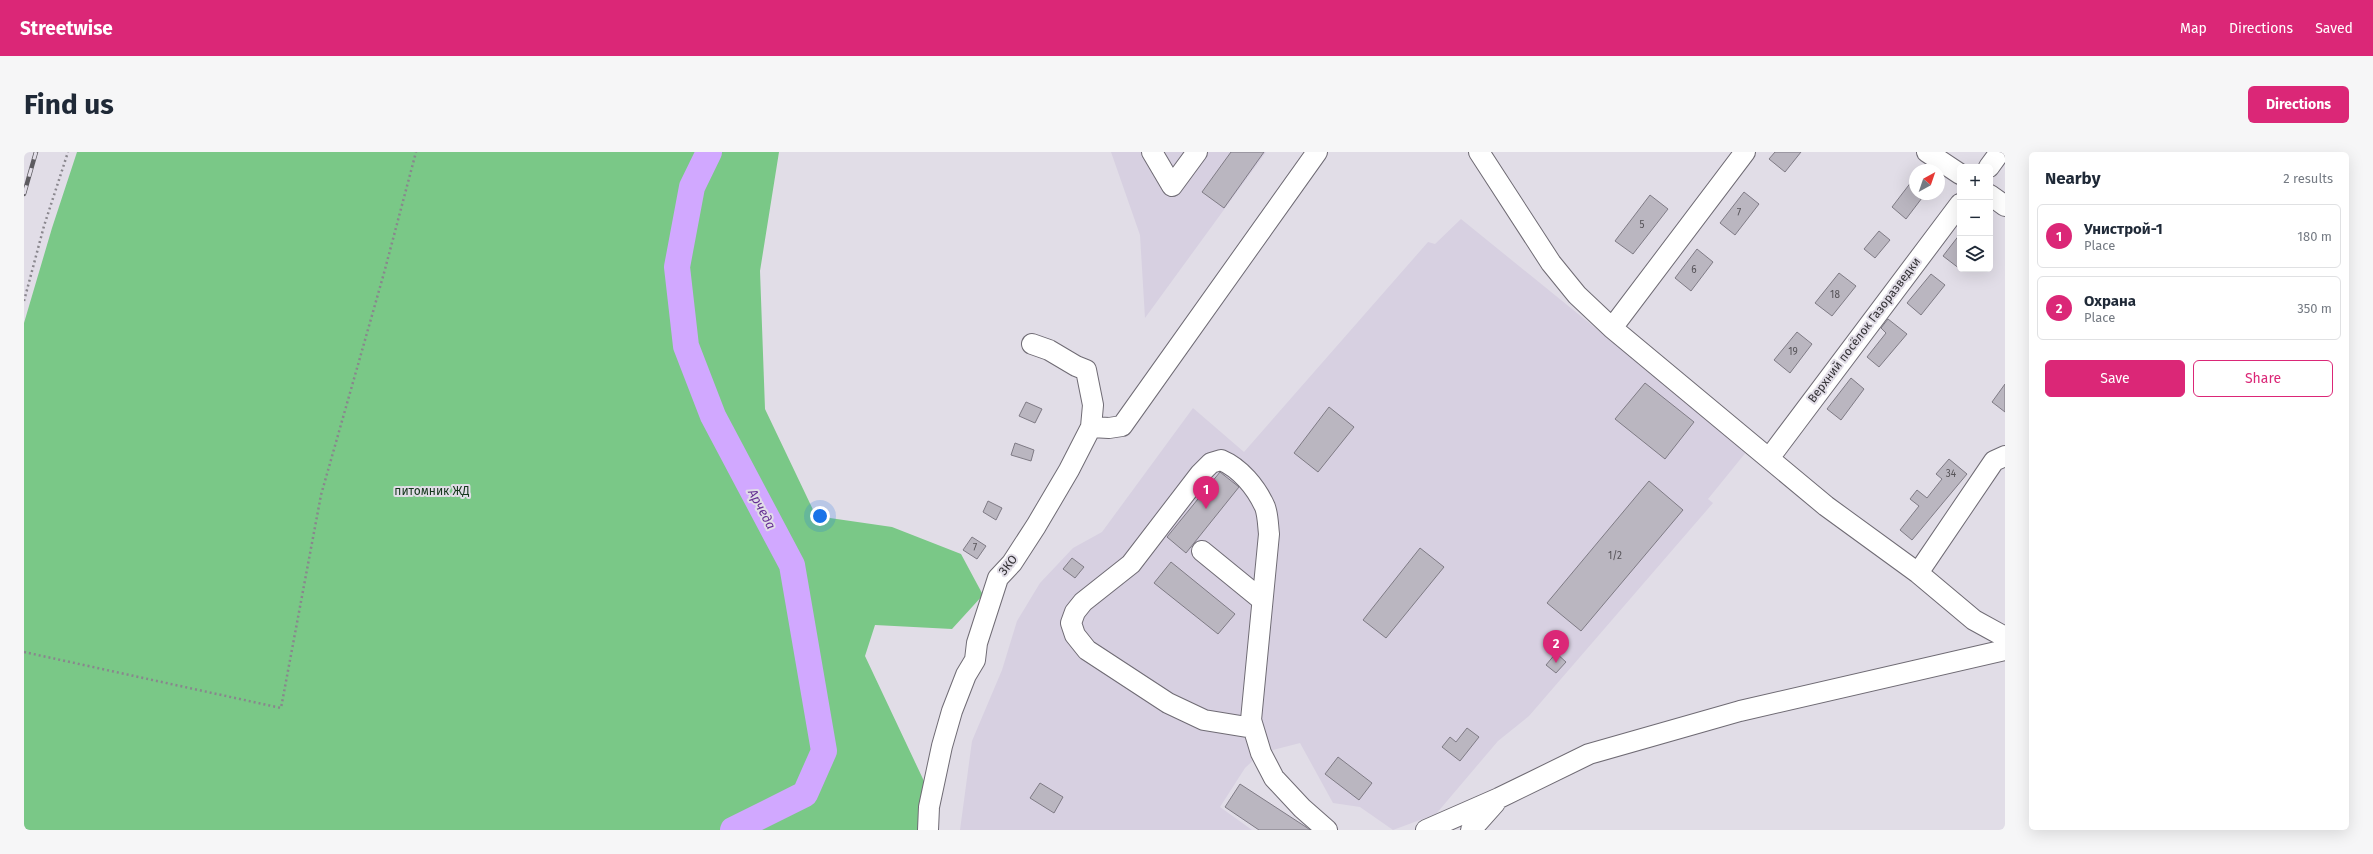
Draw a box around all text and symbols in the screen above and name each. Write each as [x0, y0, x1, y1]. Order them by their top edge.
text: Streetwise [20, 17, 113, 40]
text: Map [2180, 20, 2207, 37]
text: Directions [2229, 20, 2293, 37]
text: Saved [2315, 20, 2353, 37]
button: Directions [2248, 86, 2349, 123]
text: Find us [24, 88, 114, 121]
north arrow [1909, 164, 1945, 200]
map controls [1957, 164, 1993, 272]
button: + [1957, 164, 1993, 200]
text: Nearby [2045, 168, 2100, 189]
text: 2 results [2283, 171, 2333, 186]
button: − [1957, 200, 1993, 236]
house number: 7 [1737, 207, 1742, 219]
house number: 5 [1639, 219, 1645, 231]
text: Унистрой-1 [2084, 220, 2163, 238]
text: 1 [2056, 229, 2062, 244]
text: 180 m [2297, 229, 2332, 244]
button: layers [1957, 236, 1993, 272]
text: Place [2084, 238, 2115, 253]
street label: Верхний посёлок Газоразведки [1805, 255, 1923, 405]
house number: 6 [1691, 264, 1697, 276]
house number: 18 [1830, 289, 1840, 301]
text: Охрана [2084, 292, 2136, 310]
text: 2 [2056, 301, 2062, 316]
text: 350 m [2297, 301, 2332, 316]
text: Place [2084, 310, 2115, 325]
house number: 19 [1788, 346, 1798, 358]
button: Save [2045, 360, 2185, 397]
button: Share [2193, 360, 2333, 397]
house number: 34 [1946, 468, 1957, 480]
pin: 1 [1193, 476, 1219, 509]
park label: питомник ЖД [394, 484, 470, 498]
water label: Арчеда [745, 485, 779, 532]
your location [810, 506, 830, 526]
house number: 7 [973, 542, 978, 554]
house number: 1/2 [1608, 550, 1622, 562]
street label: ЗКО [996, 552, 1020, 578]
pin: 2 [1543, 630, 1569, 663]

